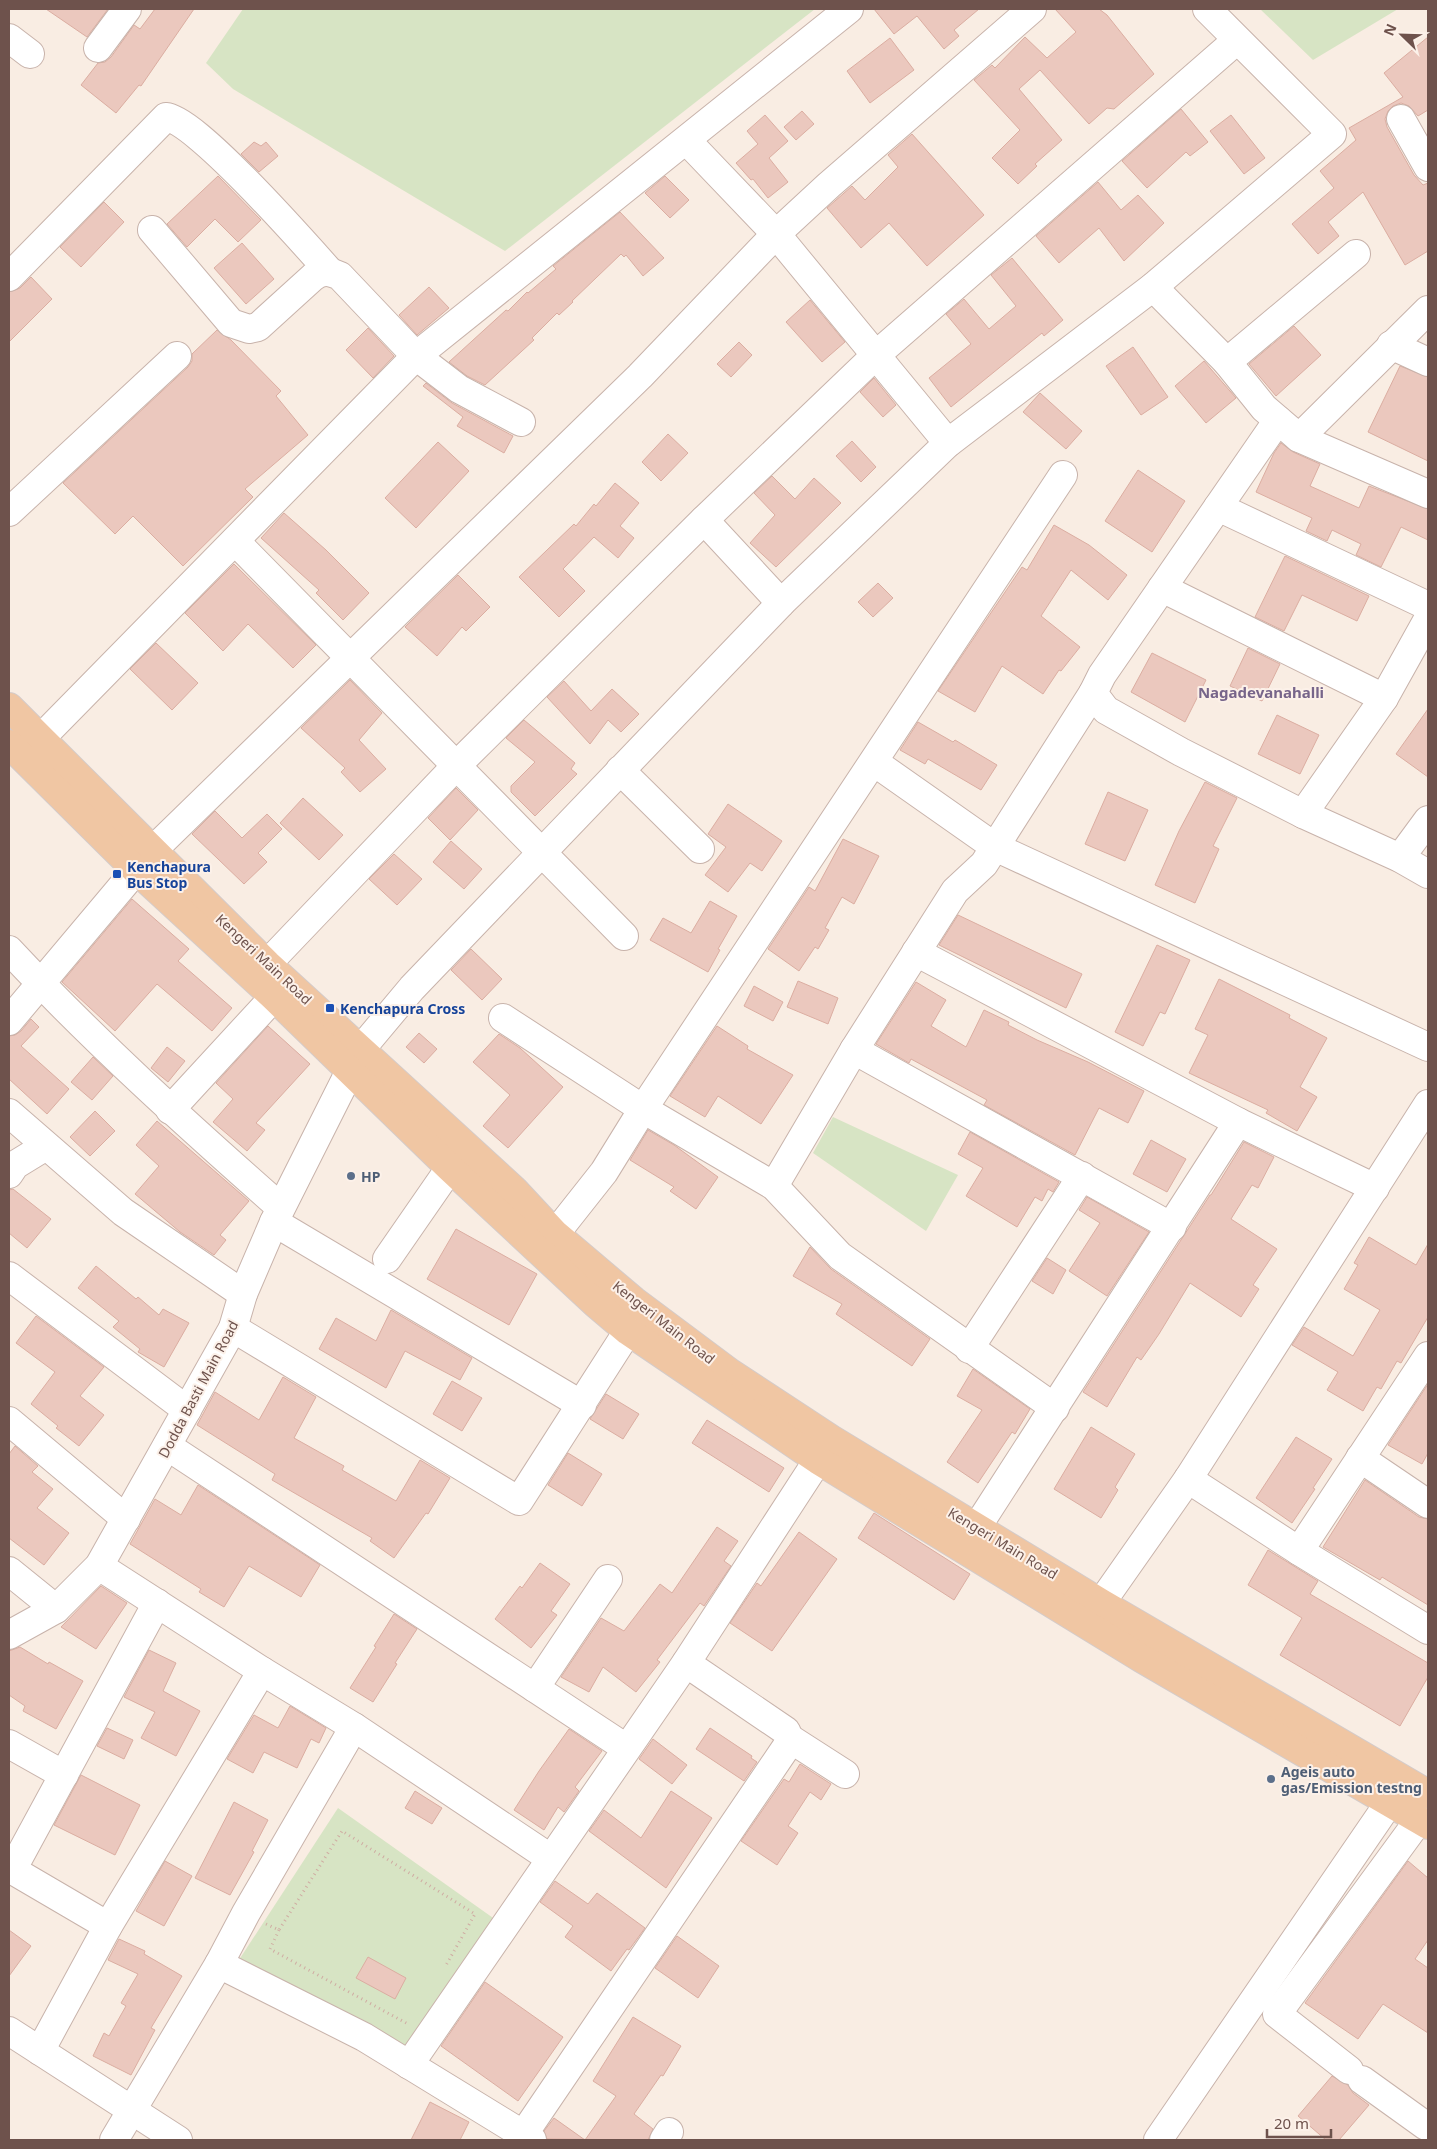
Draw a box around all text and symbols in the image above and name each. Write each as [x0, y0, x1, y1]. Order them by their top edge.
north arrow [1377, 10, 1427, 60]
text: N [1379, 21, 1401, 39]
district label: Nagadevanahalli [1198, 682, 1324, 702]
place label: Kenchapura Bus Stop [127, 857, 211, 892]
marker: Kenchapura Bus Stop [111, 868, 123, 880]
street label: Kengeri Main Road [212, 909, 316, 1009]
place label: Kenchapura Cross [340, 999, 465, 1018]
marker: Kenchapura Cross [324, 1002, 336, 1014]
place label: HP [361, 1167, 381, 1186]
marker: HP [345, 1170, 357, 1182]
street label: Kengeri Main Road [609, 1276, 719, 1368]
street label: Dodda Basti Main Road [154, 1317, 242, 1461]
street label: Kengeri Main Road [945, 1503, 1061, 1583]
place label: Ageis auto gas/Emission testng [1281, 1762, 1422, 1797]
marker: Ageis auto gas/Emission testng [1265, 1773, 1277, 1785]
scale bar [1267, 2106, 1331, 2138]
text: 20 m [1274, 2113, 1309, 2133]

